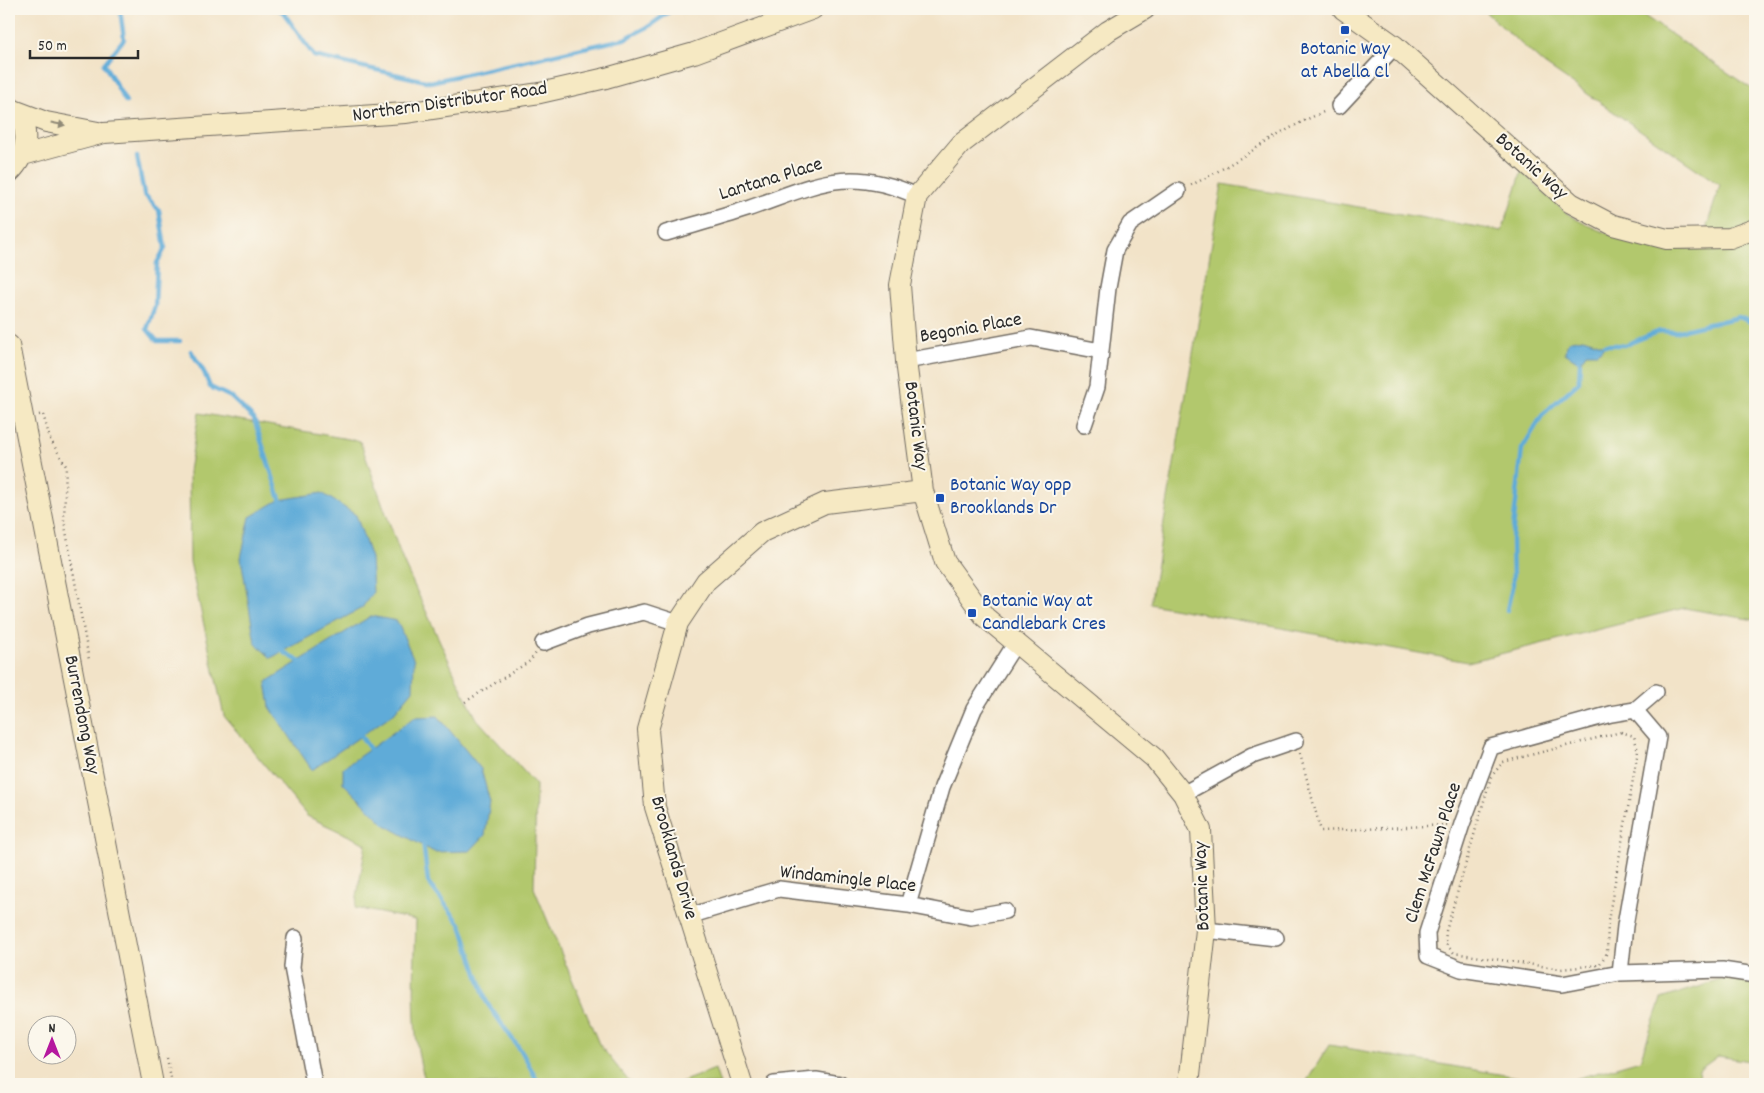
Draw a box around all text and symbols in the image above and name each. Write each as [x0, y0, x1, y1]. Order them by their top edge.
marker: Botanic Way at Abella Cl [1339, 24, 1351, 36]
scale bar [30, 28, 138, 60]
text: 50 m [38, 36, 67, 58]
place label: Botanic Way at Abella Cl [1300, 36, 1391, 87]
street label: Northern Distributor Road [351, 75, 549, 131]
one-way arrow [51, 121, 67, 129]
street label: Botanic Way [1488, 127, 1574, 208]
street label: Lantana Place [716, 151, 826, 209]
street label: Begonia Place [918, 306, 1024, 352]
street label: Botanic Way [896, 380, 934, 473]
place label: Botanic Way opp Brooklands Dr [950, 472, 1072, 523]
marker: Botanic Way opp Brooklands Dr [934, 492, 946, 504]
place label: Botanic Way at Candlebark Cres [982, 588, 1106, 639]
marker: Botanic Way at Candlebark Cres [966, 607, 978, 619]
street label: Burrendong Way [56, 653, 106, 778]
street label: Clem McFawn Place [1398, 779, 1470, 927]
street label: Brooklands Drive [642, 793, 704, 923]
street label: Botanic Way [1187, 840, 1219, 931]
street label: Windamingle Place [779, 859, 918, 901]
north arrow [28, 1016, 78, 1066]
text: N [49, 1019, 56, 1039]

